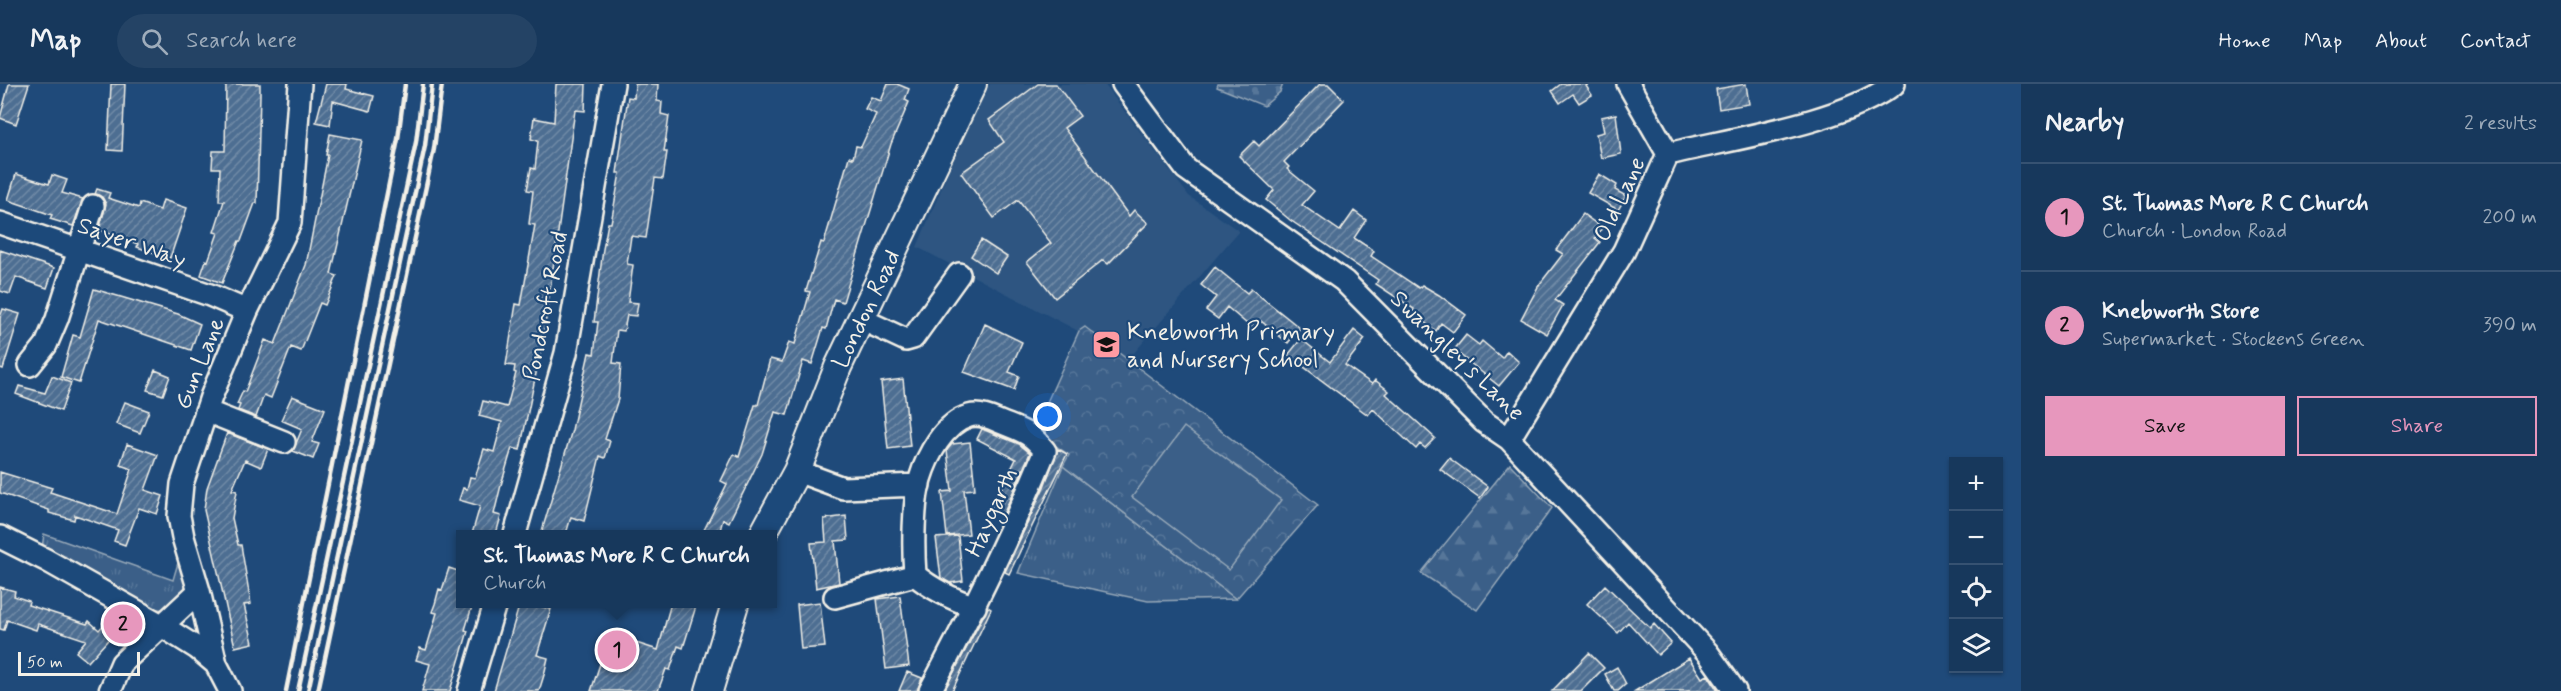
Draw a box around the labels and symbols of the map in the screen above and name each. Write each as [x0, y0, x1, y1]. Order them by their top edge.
street label: Old Lane [1587, 152, 1653, 247]
street label: Sayer Way [73, 210, 190, 276]
street label: Pondcroft Road [517, 229, 576, 384]
street label: London Road [826, 245, 909, 374]
street label: Swangley's Lane [1383, 284, 1531, 428]
street label: Gun Lane [168, 313, 233, 414]
place label: Knebworth Primary and Nursery School [1127, 317, 1335, 376]
school or university icon: Knebworth Primary and Nursery School [1090, 329, 1122, 361]
your location [1033, 402, 1062, 431]
street label: Haygarth [959, 463, 1028, 563]
pin: 2 [104, 602, 142, 646]
pin: 1 [598, 628, 636, 672]
scale bar [18, 649, 140, 676]

